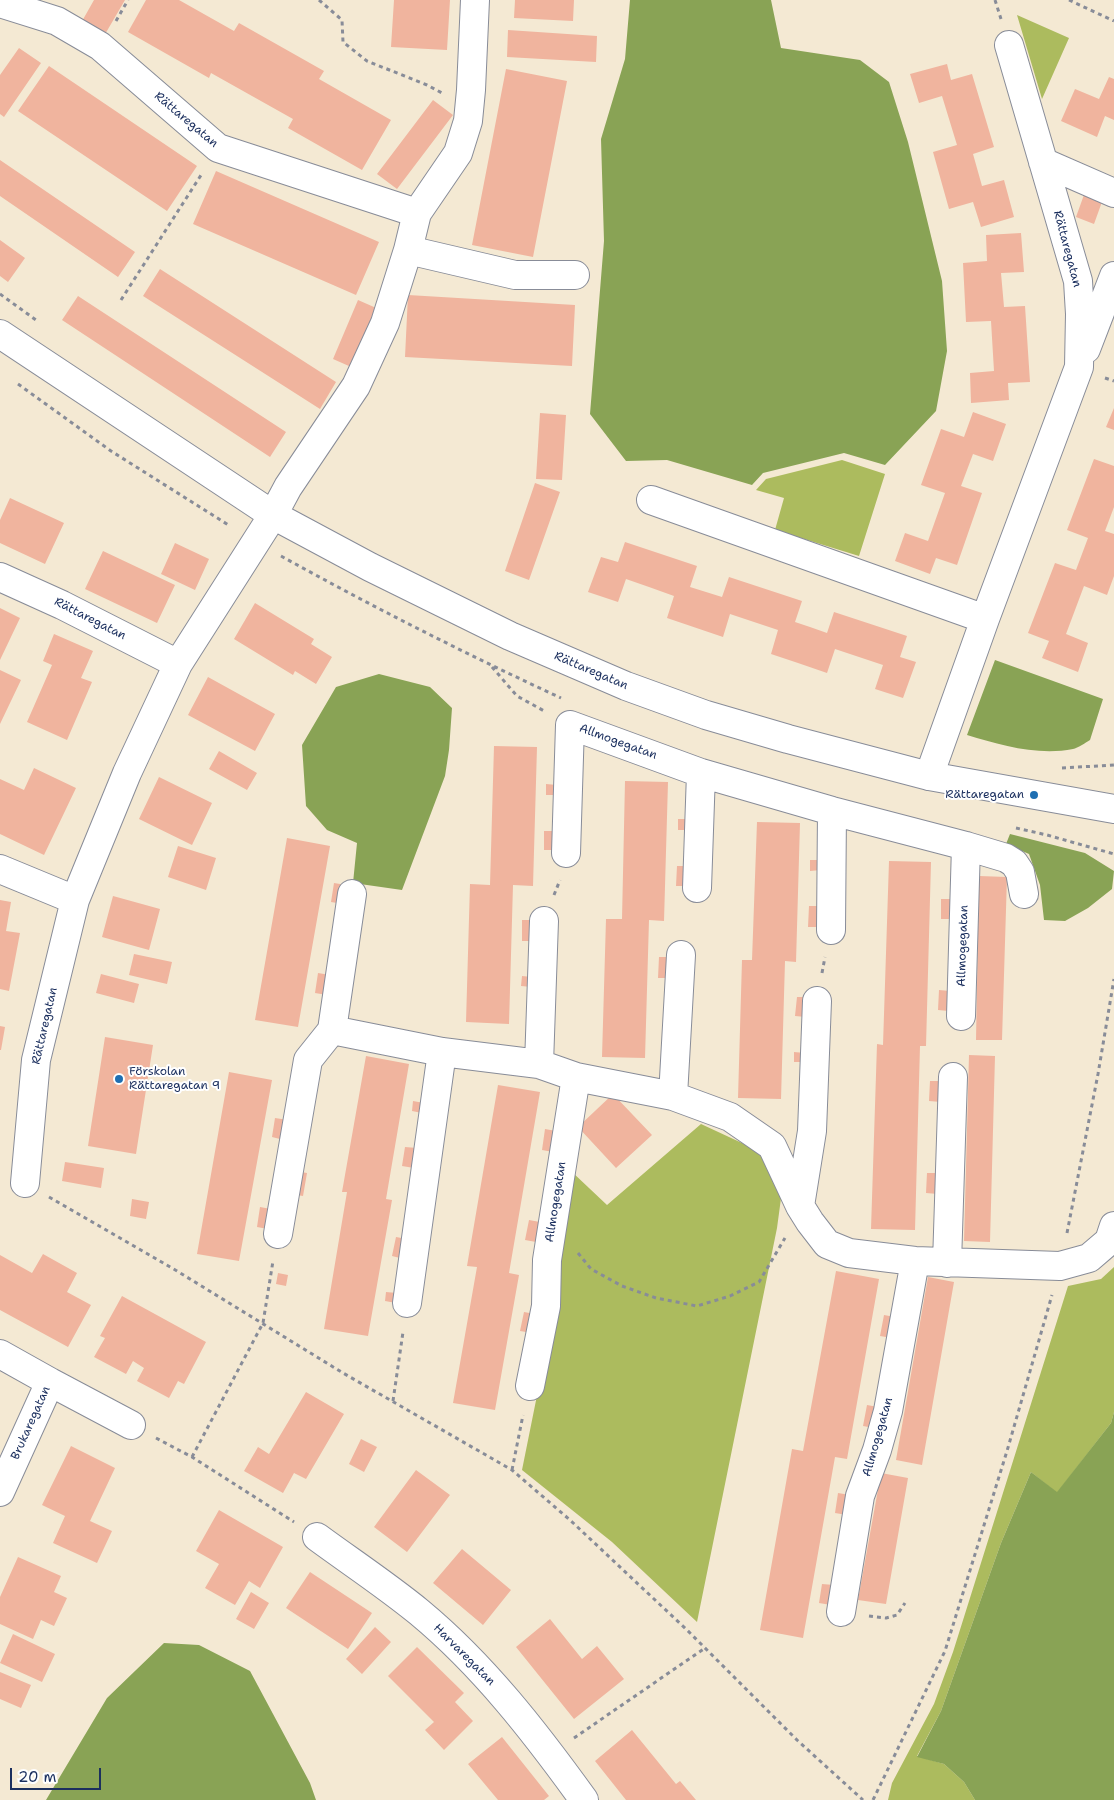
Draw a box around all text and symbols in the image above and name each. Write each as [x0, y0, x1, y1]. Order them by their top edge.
street label: Rättaregatan [151, 89, 221, 151]
street label: Rättaregatan [1050, 209, 1084, 289]
street label: Rättaregatan [52, 595, 128, 643]
street label: Rättaregatan [552, 649, 630, 693]
street label: Allmogegatan [577, 721, 659, 763]
place label: Rättaregatan [945, 788, 1024, 802]
marker: Rättaregatan [1028, 789, 1040, 801]
street label: Allmogegatan [954, 905, 972, 987]
street label: Rättaregatan [29, 986, 61, 1066]
place label: Förskolan Rättaregatan 9 [129, 1065, 220, 1093]
marker: Förskolan Rättaregatan 9 [113, 1073, 125, 1085]
street label: Allmogegatan [542, 1161, 570, 1243]
street label: Brukaregatan [8, 1384, 54, 1462]
street label: Allmogegatan [860, 1396, 896, 1478]
street label: Harvaregatan [430, 1621, 498, 1689]
scale bar [12, 1758, 104, 1790]
text: 20 m [18, 1767, 57, 1787]

